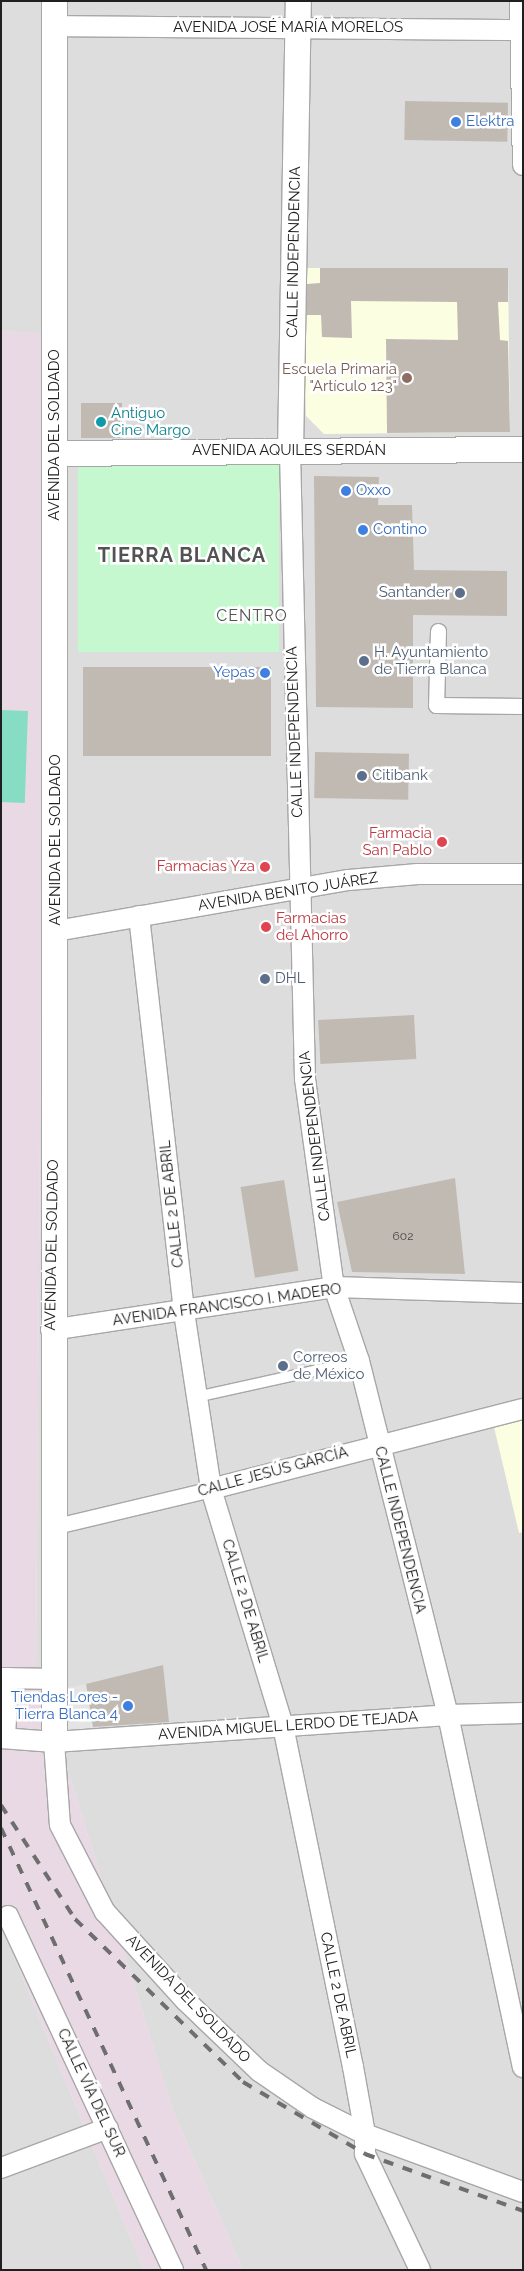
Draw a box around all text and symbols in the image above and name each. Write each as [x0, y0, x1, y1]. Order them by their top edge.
street label: AVENIDA JOSÉ MARÍA MORELOS [172, 19, 404, 37]
place label: Elektra [466, 113, 514, 131]
marker: Elektra [450, 116, 462, 128]
street label: CALLE INDEPENDENCIA [284, 166, 304, 338]
street label: AVENIDA DEL SOLDADO [46, 349, 64, 521]
place label: Escuela Primaria "Artículo 123" [282, 360, 397, 395]
marker: Escuela Primaria "Artículo 123" [401, 372, 413, 384]
place label: Antiguo Cine Margo [111, 404, 190, 439]
marker: Antiguo Cine Margo [95, 416, 107, 428]
street label: AVENIDA AQUILES SERDÁN [191, 442, 387, 460]
place label: Oxxo [356, 482, 391, 500]
marker: Oxxo [340, 485, 352, 497]
place label: Contino [373, 521, 427, 539]
marker: Contino [357, 524, 369, 536]
district label: TIERRA BLANCA [96, 543, 268, 567]
place label: Santander [379, 584, 450, 602]
marker: Santander [454, 587, 466, 599]
district label: CENTRO [216, 606, 288, 626]
place label: H. Ayuntamiento de Tierra Blanca [374, 643, 489, 678]
street label: CALLE INDEPENDENCIA [283, 646, 307, 818]
marker: H. Ayuntamiento de Tierra Blanca [358, 655, 370, 667]
place label: Yepas [213, 664, 255, 682]
marker: Yepas [259, 667, 271, 679]
street label: AVENIDA DEL SOLDADO [47, 754, 65, 926]
place label: Citibank [372, 767, 428, 785]
marker: Citibank [356, 770, 368, 782]
place label: Farmacia San Pablo [362, 824, 432, 859]
marker: Farmacia San Pablo [436, 836, 448, 848]
place label: Farmacias Yza [156, 858, 255, 876]
marker: Farmacias Yza [259, 861, 271, 873]
street label: AVENIDA BENITO JUÁREZ [196, 869, 380, 915]
place label: Farmacias del Ahorro [276, 909, 349, 944]
marker: Farmacias del Ahorro [260, 921, 272, 933]
place label: DHL [275, 970, 306, 988]
marker: DHL [259, 973, 271, 985]
street label: CALLE INDEPENDENCIA [296, 1050, 334, 1222]
street label: CALLE 2 DE ABRIL [156, 1139, 188, 1269]
street label: AVENIDA DEL SOLDADO [41, 1159, 63, 1331]
house number: 602 [393, 1230, 413, 1244]
street label: AVENIDA FRANCISCO I. MADERO [111, 1280, 343, 1330]
place label: Correos de México [293, 1348, 364, 1383]
marker: Correos de México [277, 1360, 289, 1372]
street label: CALLE JESÚS GARCÍA [196, 1443, 350, 1501]
street label: CALLE INDEPENDENCIA [371, 1445, 429, 1615]
street label: CALLE 2 DE ABRIL [218, 1537, 272, 1665]
place label: Tiendas Lores - Tierra Blanca 4 [11, 1688, 118, 1723]
marker: Tiendas Lores - Tierra Blanca 4 [122, 1700, 134, 1712]
street label: AVENIDA MIGUEL LERDO DE TEJADA [157, 1708, 419, 1744]
street label: CALLE 2 DE ABRIL [316, 1930, 360, 2060]
street label: AVENIDA DEL SOLDADO [122, 1931, 254, 2067]
street label: CALLE VÍA DEL SUR [53, 2025, 129, 2161]

